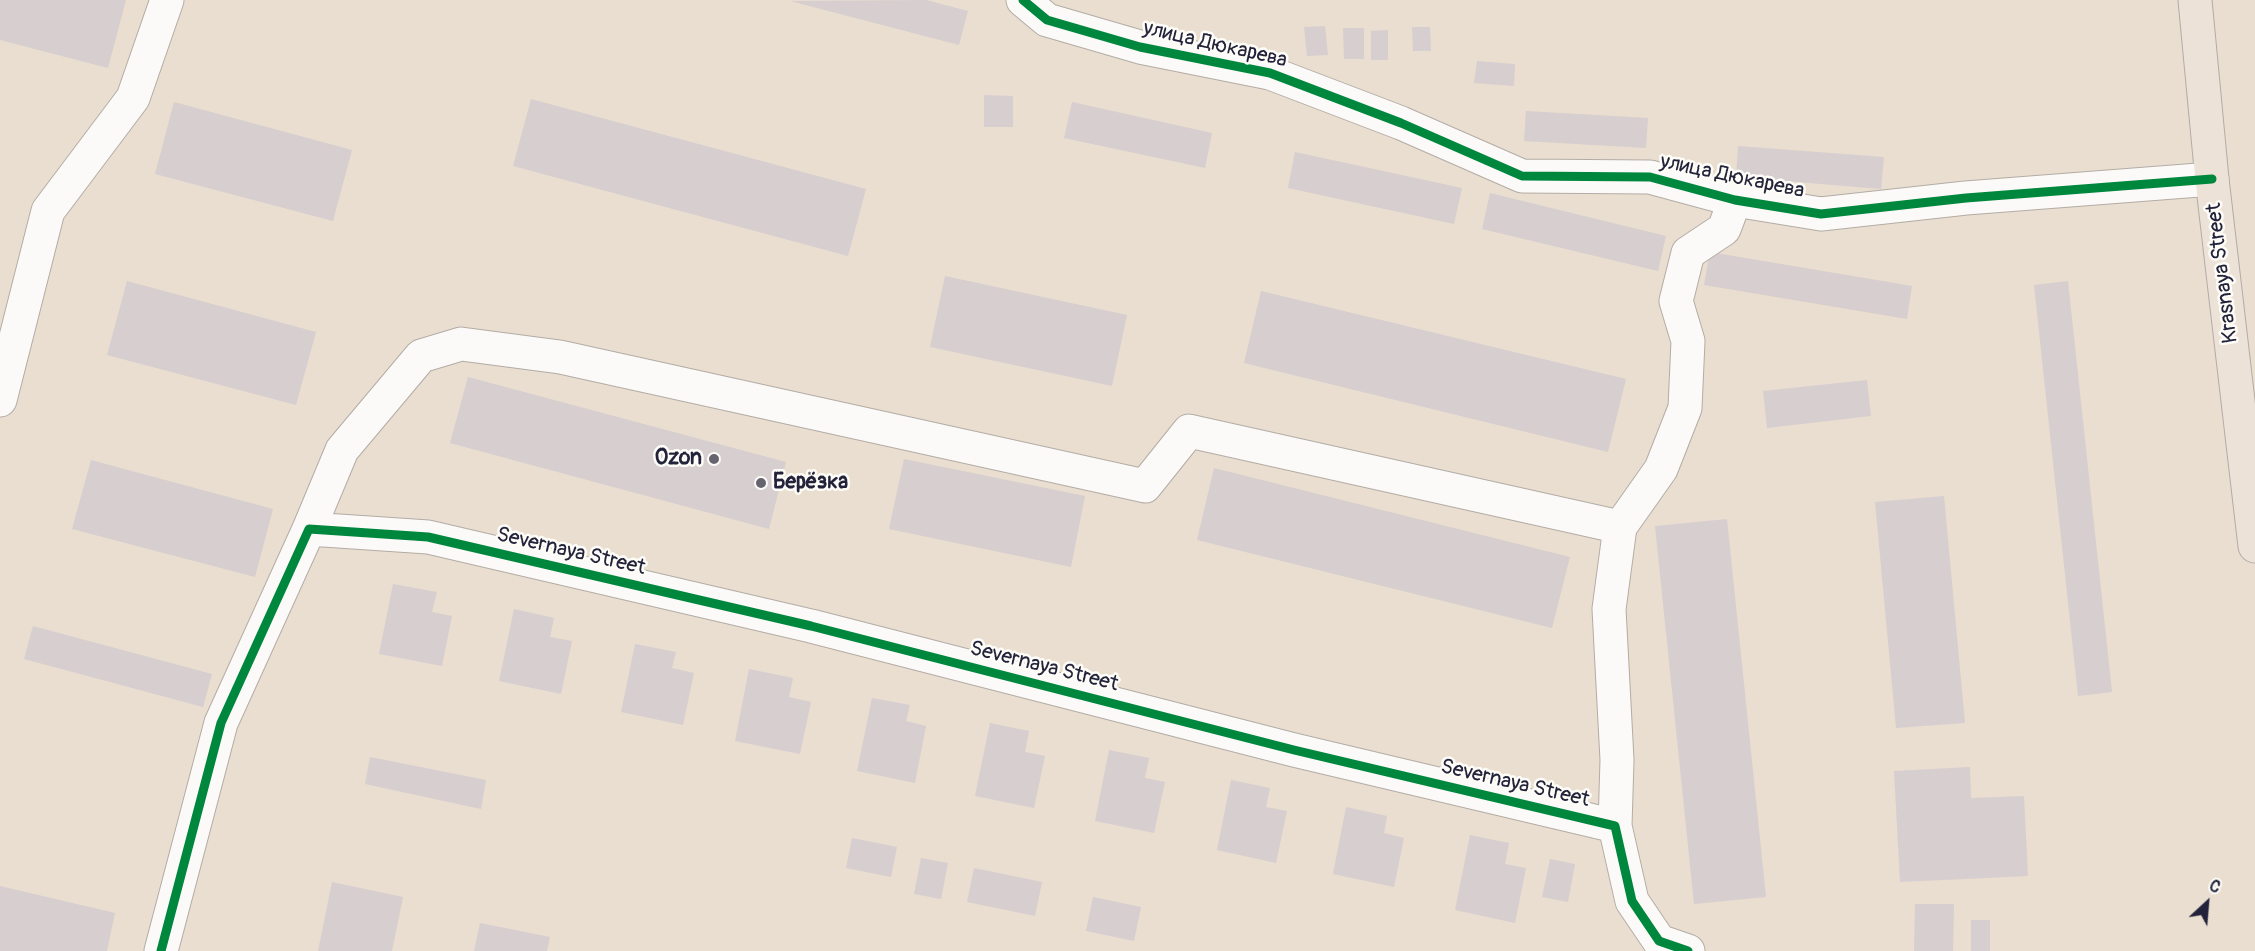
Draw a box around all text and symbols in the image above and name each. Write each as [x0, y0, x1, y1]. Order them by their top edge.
street label: улица Дюкарева [1141, 16, 1289, 74]
street label: улица Дюкарева [1658, 149, 1806, 205]
street label: Krasnaya Street [2202, 201, 2244, 345]
place label: Ozon [655, 446, 702, 472]
marker: Ozon [707, 452, 721, 466]
place label: Берёзка [773, 470, 848, 496]
marker: Берёзка [754, 476, 768, 490]
street label: Severnaya Street [494, 523, 648, 581]
street label: Severnaya Street [967, 636, 1121, 698]
street label: Severnaya Street [1438, 755, 1592, 813]
north arrow [2177, 873, 2237, 933]
text: С [2206, 876, 2224, 898]

